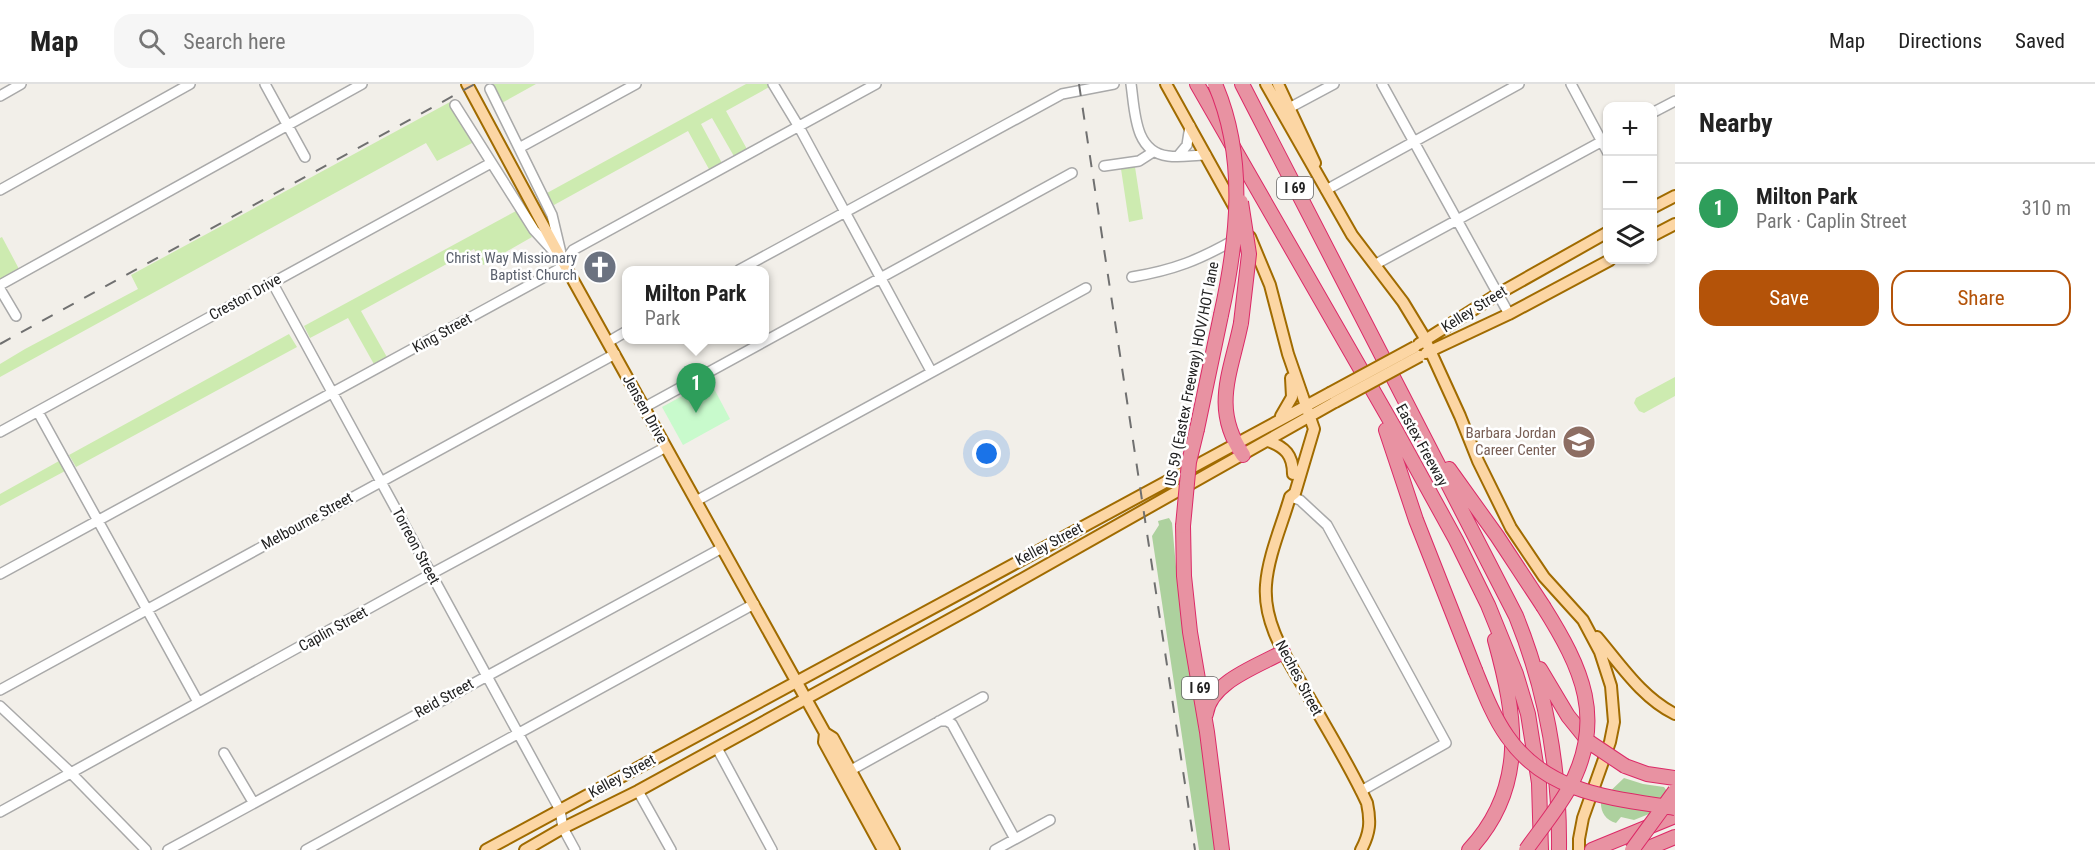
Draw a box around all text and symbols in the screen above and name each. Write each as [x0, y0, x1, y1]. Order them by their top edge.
search box [114, 14, 534, 68]
text: Map [30, 25, 78, 58]
icon: search [135, 25, 168, 58]
text: Search here [183, 29, 286, 54]
text: Map [1829, 29, 1865, 53]
text: Directions [1898, 29, 1982, 53]
text: Saved [2015, 29, 2065, 53]
map controls [1603, 102, 1657, 264]
button: + [1603, 102, 1657, 156]
text: Nearby [1699, 108, 1773, 138]
button: − [1603, 156, 1657, 210]
road number: I 69 [1277, 177, 1313, 199]
text: Milton Park [1756, 184, 1858, 209]
text: 1 [1713, 196, 1724, 220]
text: 310 m [2022, 196, 2071, 220]
text: Park · Caplin Street [1756, 209, 1907, 233]
button: layers [1603, 210, 1657, 264]
place label: Christ Way Missionary Baptist Church [446, 249, 577, 284]
church icon: Christ Way Missionary Baptist Church [582, 249, 618, 285]
street label: US 59 (Eastex Freeway) HOV/HOT lane [1161, 260, 1223, 488]
popup [622, 266, 769, 344]
street label: Creston Drive [206, 270, 284, 324]
button: Save [1699, 270, 1879, 326]
button: Share [1891, 270, 2071, 326]
text: Milton Park [645, 281, 746, 306]
street label: Kelley Street [1438, 282, 1510, 336]
text: Park [645, 306, 680, 330]
street label: King Street [409, 309, 475, 357]
pin: 1 [676, 364, 716, 413]
street label: Jensen Drive [619, 371, 671, 447]
street label: Eastex Freeway [1392, 401, 1452, 489]
place label: Barbara Jordan Career Center [1465, 424, 1556, 459]
school or university icon: Barbara Jordan Career Center [1561, 424, 1597, 460]
your location [972, 439, 1001, 468]
street label: Melbourne Street [258, 489, 356, 553]
street label: Torreon Street [388, 505, 444, 587]
street label: Kelley Street [1012, 519, 1086, 569]
street label: Caplin Street [295, 603, 371, 655]
street label: Neches Street [1272, 637, 1326, 719]
street label: Reid Street [411, 675, 477, 721]
road number: I 69 [1182, 677, 1218, 699]
street label: Kelley Street [585, 750, 659, 802]

